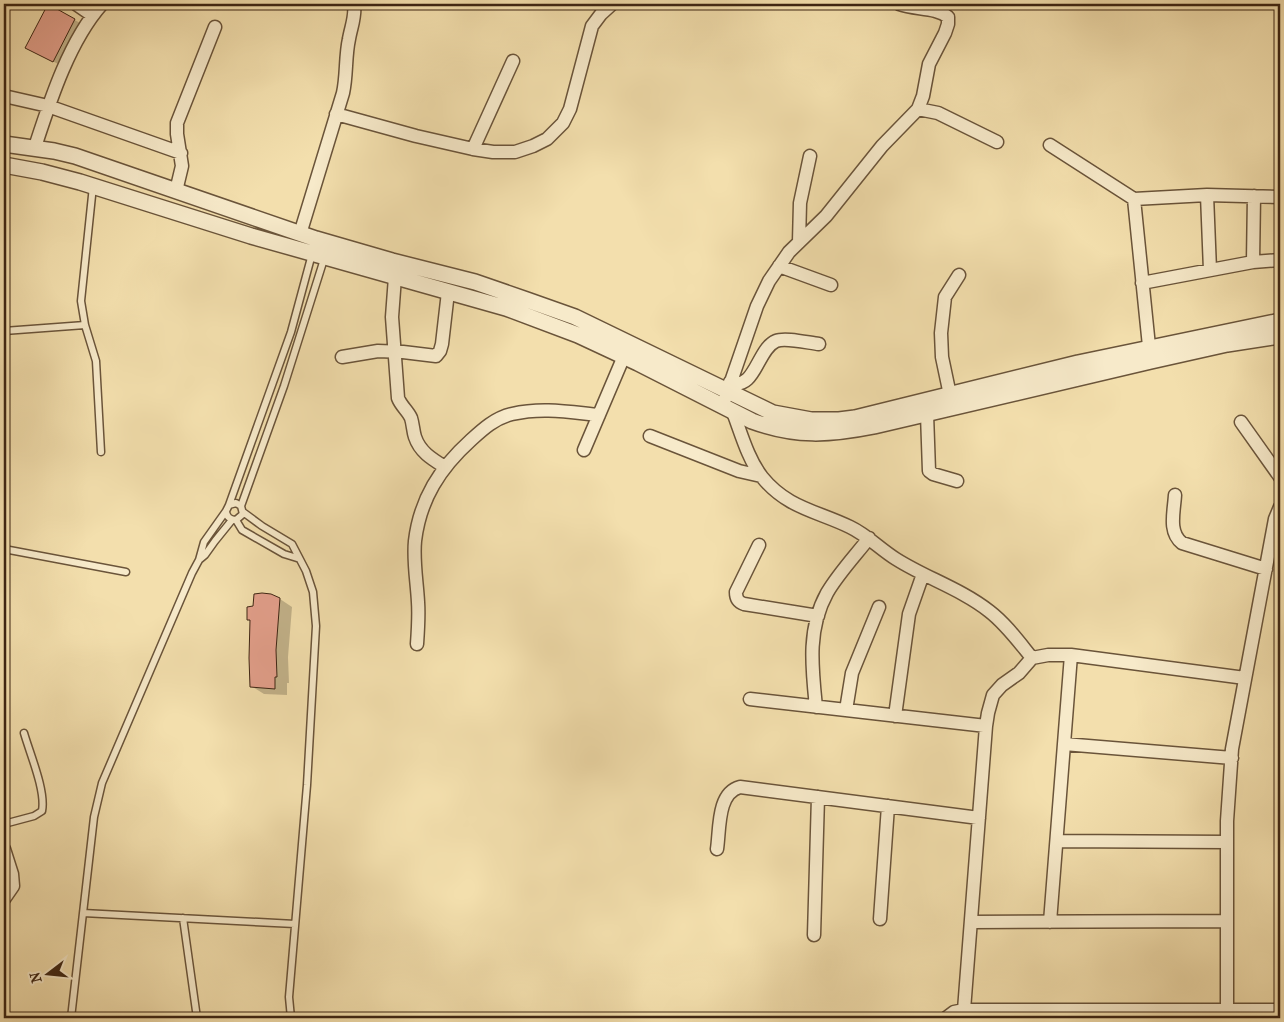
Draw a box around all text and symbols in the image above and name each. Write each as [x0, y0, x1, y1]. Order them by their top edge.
north arrow [22, 950, 72, 1000]
text: N [26, 970, 46, 985]

